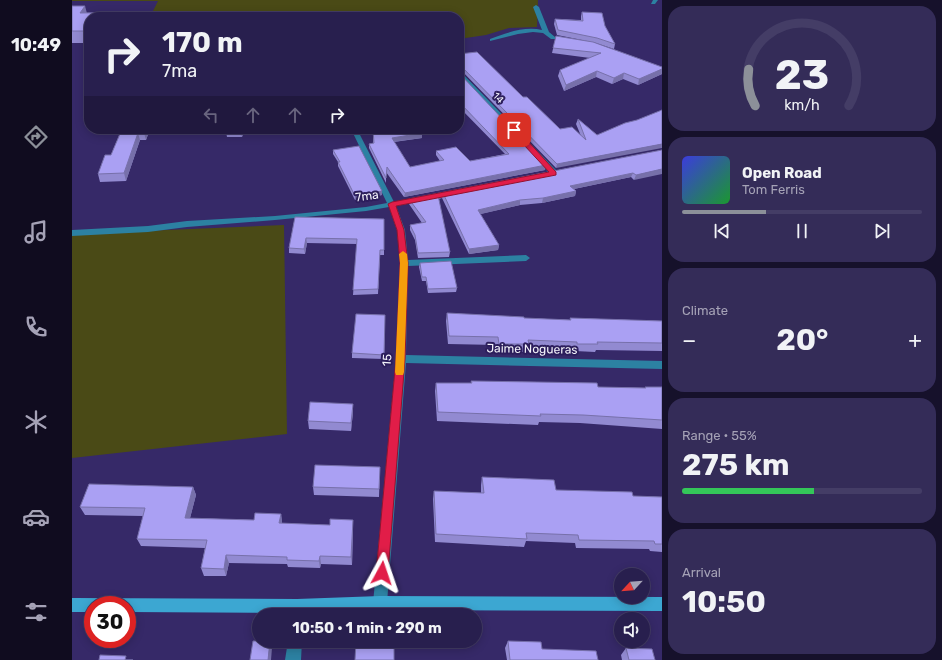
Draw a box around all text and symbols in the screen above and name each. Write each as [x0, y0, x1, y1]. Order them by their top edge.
text: 170 m [162, 26, 243, 59]
icon: right [96, 28, 148, 80]
text: 10:49 [11, 34, 61, 56]
text: 23 [775, 50, 829, 99]
text: 7ma [162, 60, 197, 82]
street label: 14 [490, 90, 506, 106]
text: km/h [784, 97, 820, 114]
icon: left [200, 104, 222, 126]
icon: ahead [242, 104, 264, 126]
icon: ahead [284, 104, 306, 126]
icon: right [326, 104, 348, 126]
pin [497, 113, 531, 147]
icon: arrive [503, 119, 525, 141]
icon: directions [22, 123, 50, 151]
text: Open Road [742, 164, 822, 182]
text: Tom Ferris [742, 182, 805, 197]
street label: 7ma [354, 187, 380, 205]
icon: music [22, 218, 50, 246]
icon: previous [711, 220, 733, 242]
icon: pause [791, 220, 813, 242]
icon: next [871, 220, 893, 242]
text: Climate [682, 303, 728, 318]
icon: phone [22, 313, 50, 341]
text: 20° [776, 322, 828, 358]
text: − [682, 327, 696, 354]
text: + [908, 327, 922, 354]
street label: Jaime Nogueras [486, 341, 578, 357]
street label: 15 [380, 353, 394, 367]
icon: climate [22, 408, 50, 436]
text: Range · 55% [682, 428, 757, 443]
text: 275 km [682, 447, 790, 483]
icon: car [22, 503, 50, 531]
position arrow [361, 552, 403, 594]
text: Arrival [682, 565, 721, 580]
north arrow [614, 568, 650, 604]
map controls [614, 568, 650, 648]
text: 10:50 [682, 584, 766, 620]
speed limit sign: 30 [84, 596, 136, 648]
icon: filters [22, 598, 50, 626]
button: sound [614, 612, 650, 648]
text: 10:50 · 1 min · 290 m [292, 619, 442, 637]

